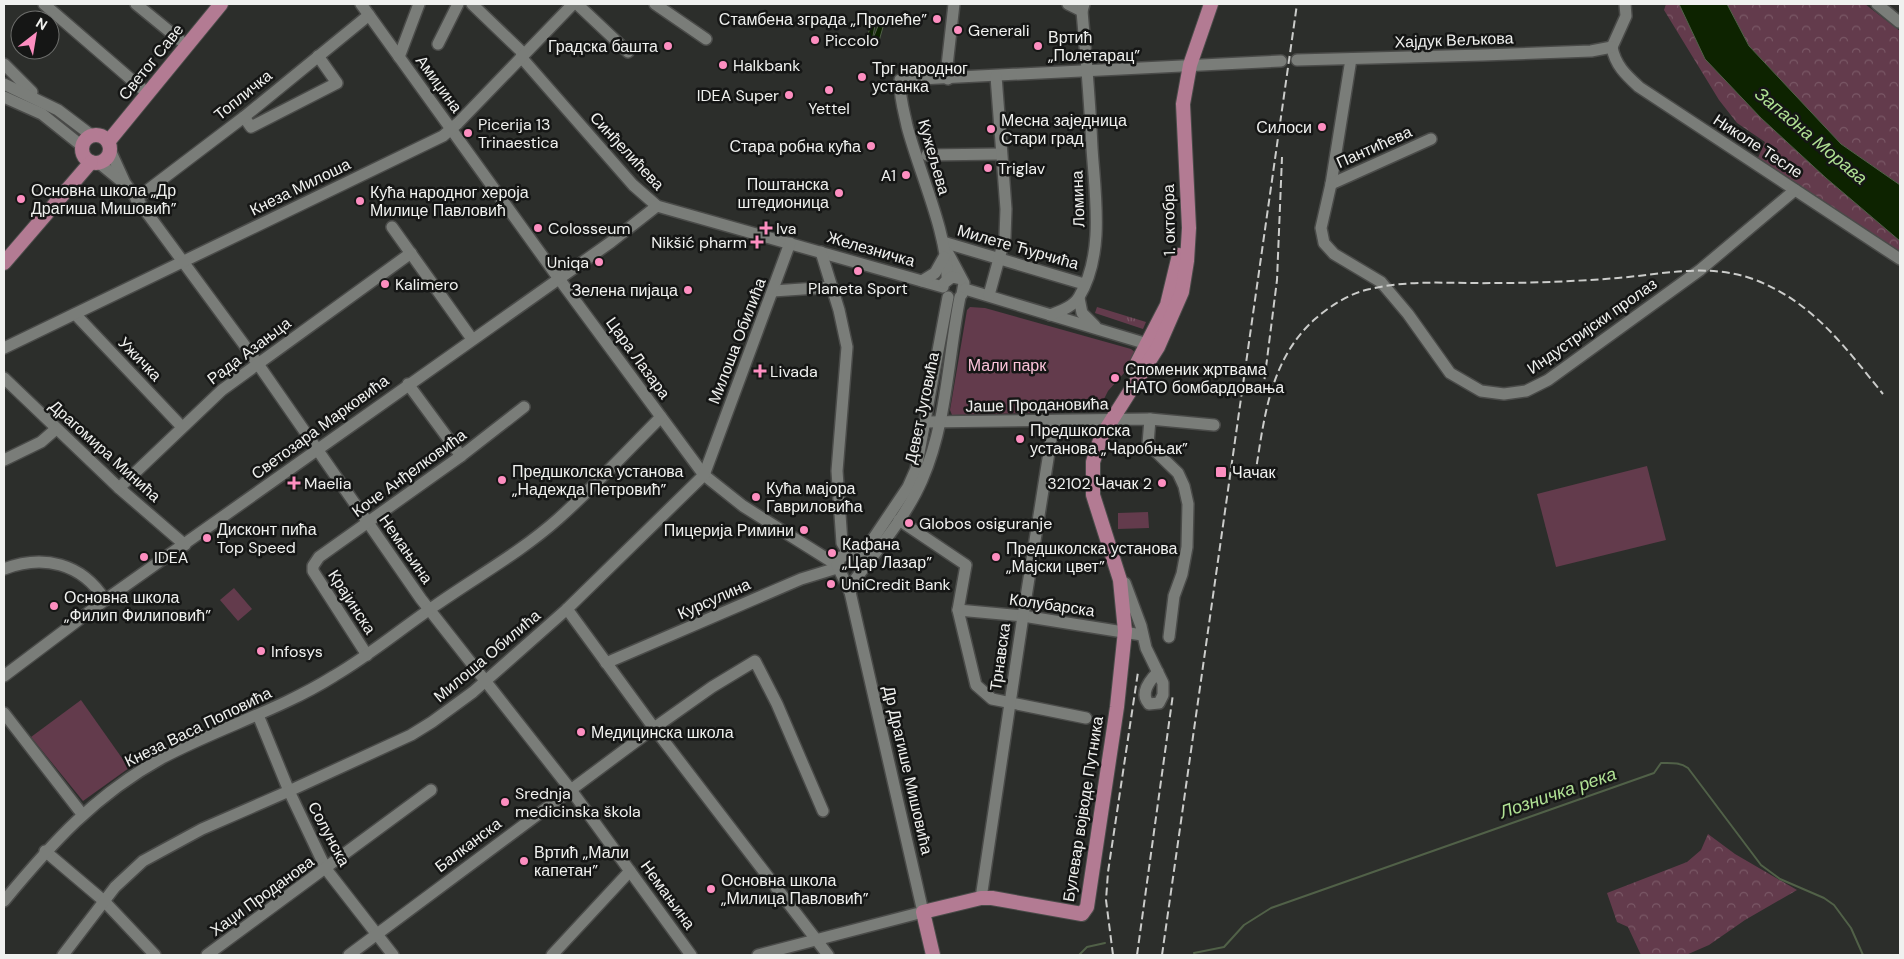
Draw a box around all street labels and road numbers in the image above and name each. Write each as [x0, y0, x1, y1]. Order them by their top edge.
street label: Светог Саве [114, 19, 188, 104]
street label: Хајдук Вељкова [1394, 27, 1514, 53]
street label: Амиџина [411, 51, 467, 117]
street label: Топличка [210, 65, 276, 125]
street label: Синђелићева [585, 107, 669, 195]
street label: Николе Тесле [1709, 109, 1807, 183]
street label: Кужељева [913, 117, 955, 197]
street label: Пантићева [1333, 121, 1415, 173]
street label: Кнеза Милоша [246, 153, 354, 220]
street label: Ломина [1067, 170, 1089, 228]
street label: 1. октобра [1158, 184, 1180, 256]
street label: Милете Ћурчића [955, 220, 1081, 274]
street label: Железничка [825, 226, 917, 272]
street label: Индустријски пролаз [1523, 273, 1661, 379]
street label: Милоша Обилића [703, 275, 771, 407]
street label: Рада Азањца [203, 313, 295, 389]
street label: Цара Лазара [601, 313, 675, 403]
street label: Ужичка [114, 332, 166, 386]
street label: Девет Југовића [900, 350, 944, 466]
street label: Светозара Марковића [247, 370, 393, 484]
street label: Јаше Продановића [965, 393, 1109, 417]
street label: Драгомира Минића [45, 395, 165, 507]
street label: Коче Анђелковића [347, 424, 471, 522]
street label: Немањина [374, 510, 438, 588]
street label: Крајинска [323, 566, 381, 638]
street label: Курсулина [674, 574, 754, 624]
street label: Колубарска [1008, 589, 1096, 621]
street label: Милоша Обилића [429, 605, 545, 707]
street label: Трнавска [985, 622, 1015, 692]
street label: Кнеза Васа Поповића [121, 682, 275, 772]
street label: Др Драгише Мишовића [878, 684, 938, 857]
street label: Булевар војводе Путника [1058, 715, 1108, 903]
street label: Солунска [303, 798, 355, 870]
street label: Балканска [431, 813, 506, 877]
street label: Хаџи Проданова [206, 851, 318, 941]
street label: Немањина [636, 856, 700, 934]

